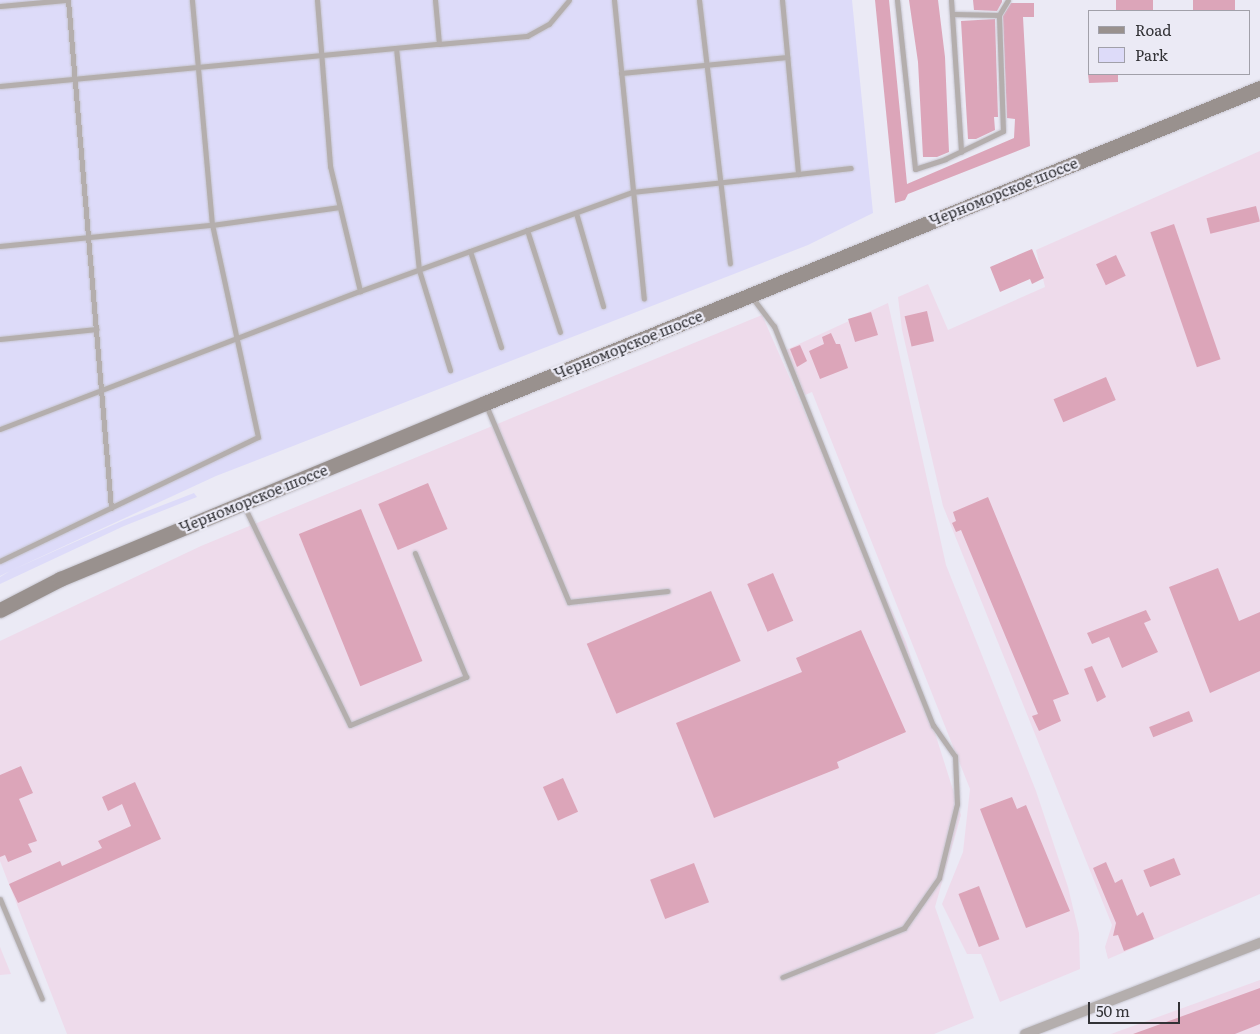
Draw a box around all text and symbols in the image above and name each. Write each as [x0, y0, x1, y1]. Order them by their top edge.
legend [1088, 10, 1250, 75]
text: Road [1135, 18, 1171, 41]
text: Park [1135, 43, 1168, 66]
street label: Черноморское шоссе [926, 153, 1080, 229]
street label: Черноморское шоссе [551, 306, 705, 382]
street label: Черноморское шоссе [176, 460, 330, 536]
scale bar [1090, 992, 1182, 1024]
text: 50 m [1096, 999, 1130, 1022]

